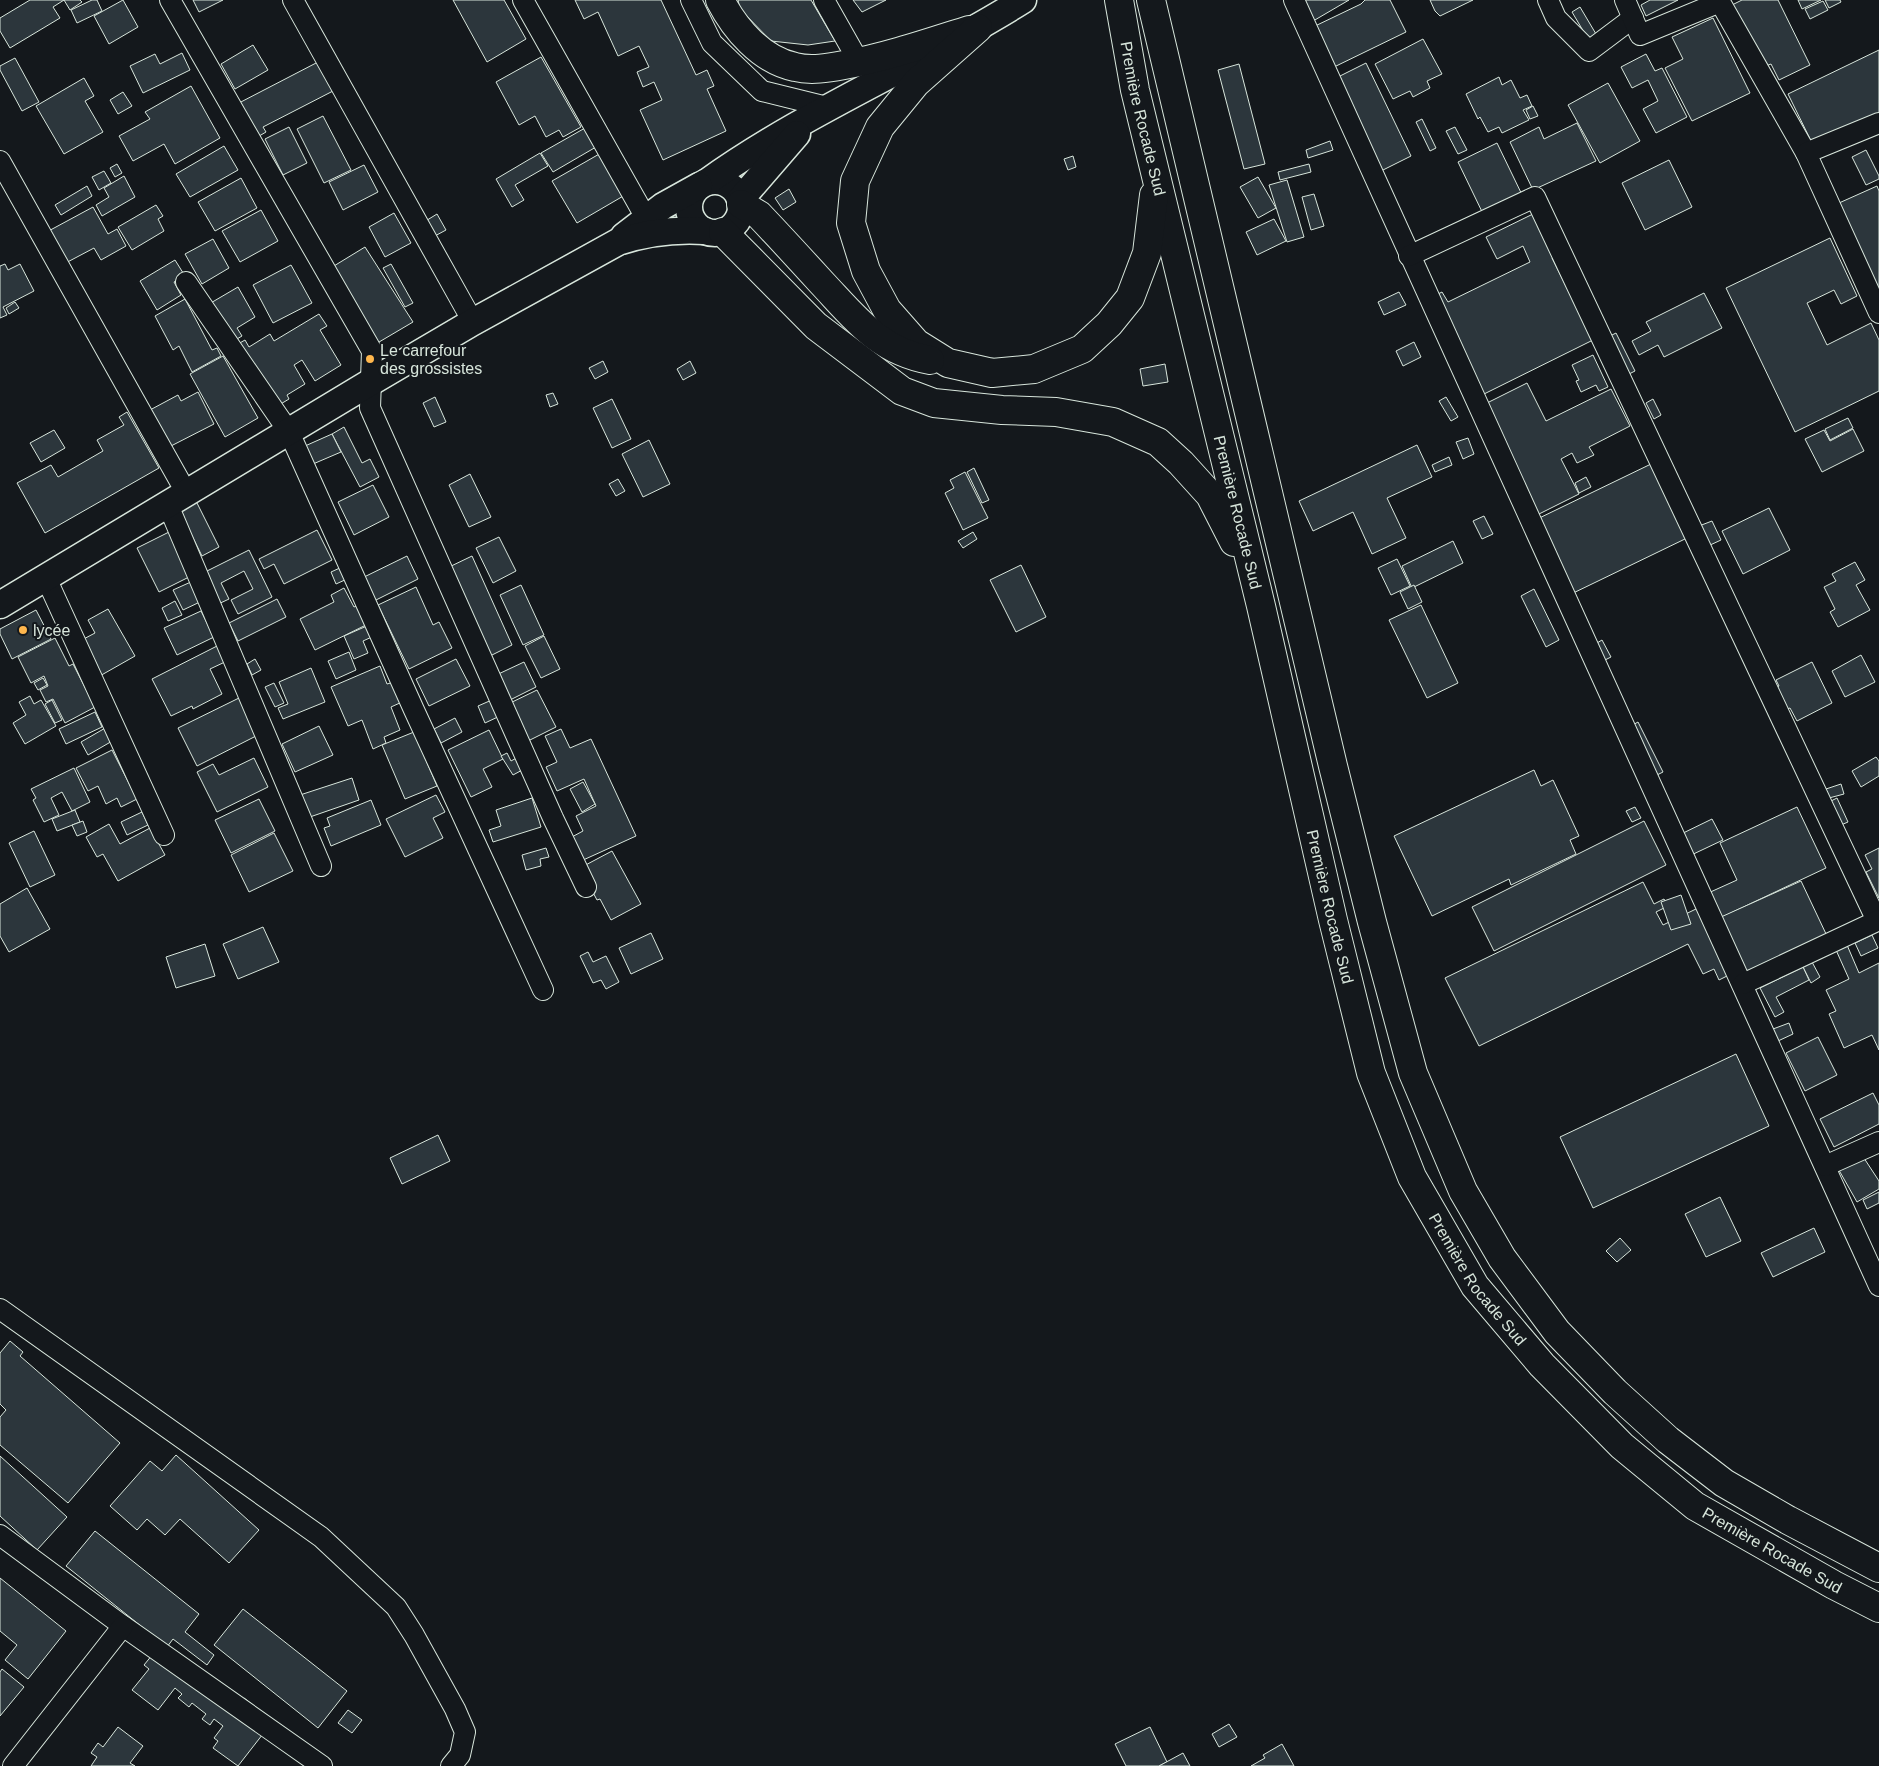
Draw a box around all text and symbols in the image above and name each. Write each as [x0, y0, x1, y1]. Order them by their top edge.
street label: Première Rocade Sud [1118, 40, 1168, 197]
place label: Le carrefour des grossistes [380, 342, 482, 377]
marker: Le carrefour des grossistes [364, 353, 376, 365]
street label: Première Rocade Sud [1211, 434, 1265, 591]
place label: lycée [33, 622, 70, 639]
marker: lycée [17, 624, 29, 636]
street label: Première Rocade Sud [1304, 828, 1356, 985]
street label: Première Rocade Sud [1426, 1210, 1529, 1349]
street label: Première Rocade Sud [1699, 1504, 1845, 1597]

